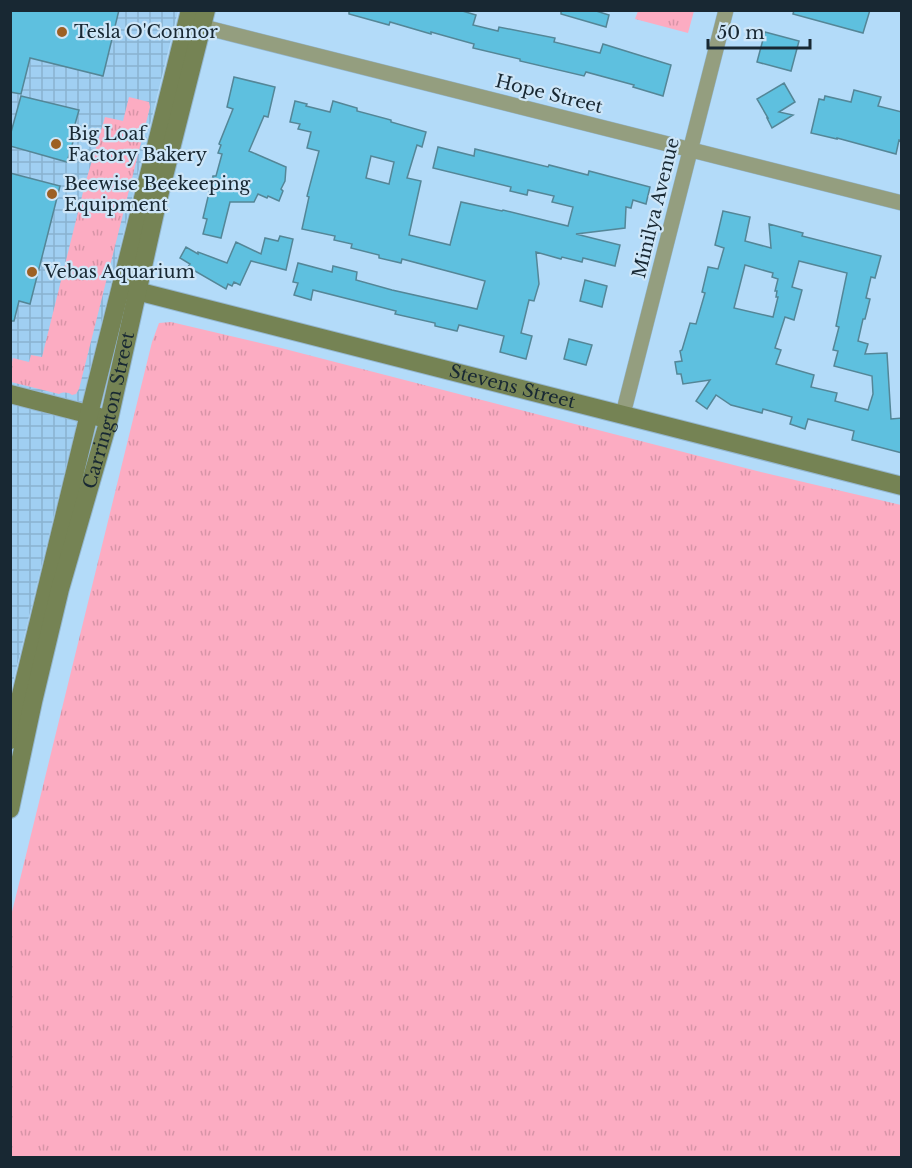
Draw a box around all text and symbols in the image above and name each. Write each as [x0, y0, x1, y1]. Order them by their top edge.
scale bar [708, 12, 810, 50]
place label: Tesla O'Connor [74, 21, 218, 43]
text: 50 m [717, 22, 765, 44]
marker: Tesla O'Connor [55, 25, 69, 39]
street label: Hope Street [493, 70, 605, 118]
place label: Big Loaf Factory Bakery [68, 123, 207, 166]
street label: Minilya Avenue [628, 135, 684, 281]
marker: Big Loaf Factory Bakery [49, 137, 63, 151]
place label: Beewise Beekeeping Equipment [64, 173, 251, 216]
marker: Beewise Beekeeping Equipment [45, 187, 59, 201]
place label: Vebas Aquarium [43, 261, 195, 283]
marker: Vebas Aquarium [25, 265, 39, 279]
street label: Carrington Street [78, 329, 139, 491]
street label: Stevens Street [447, 360, 578, 413]

